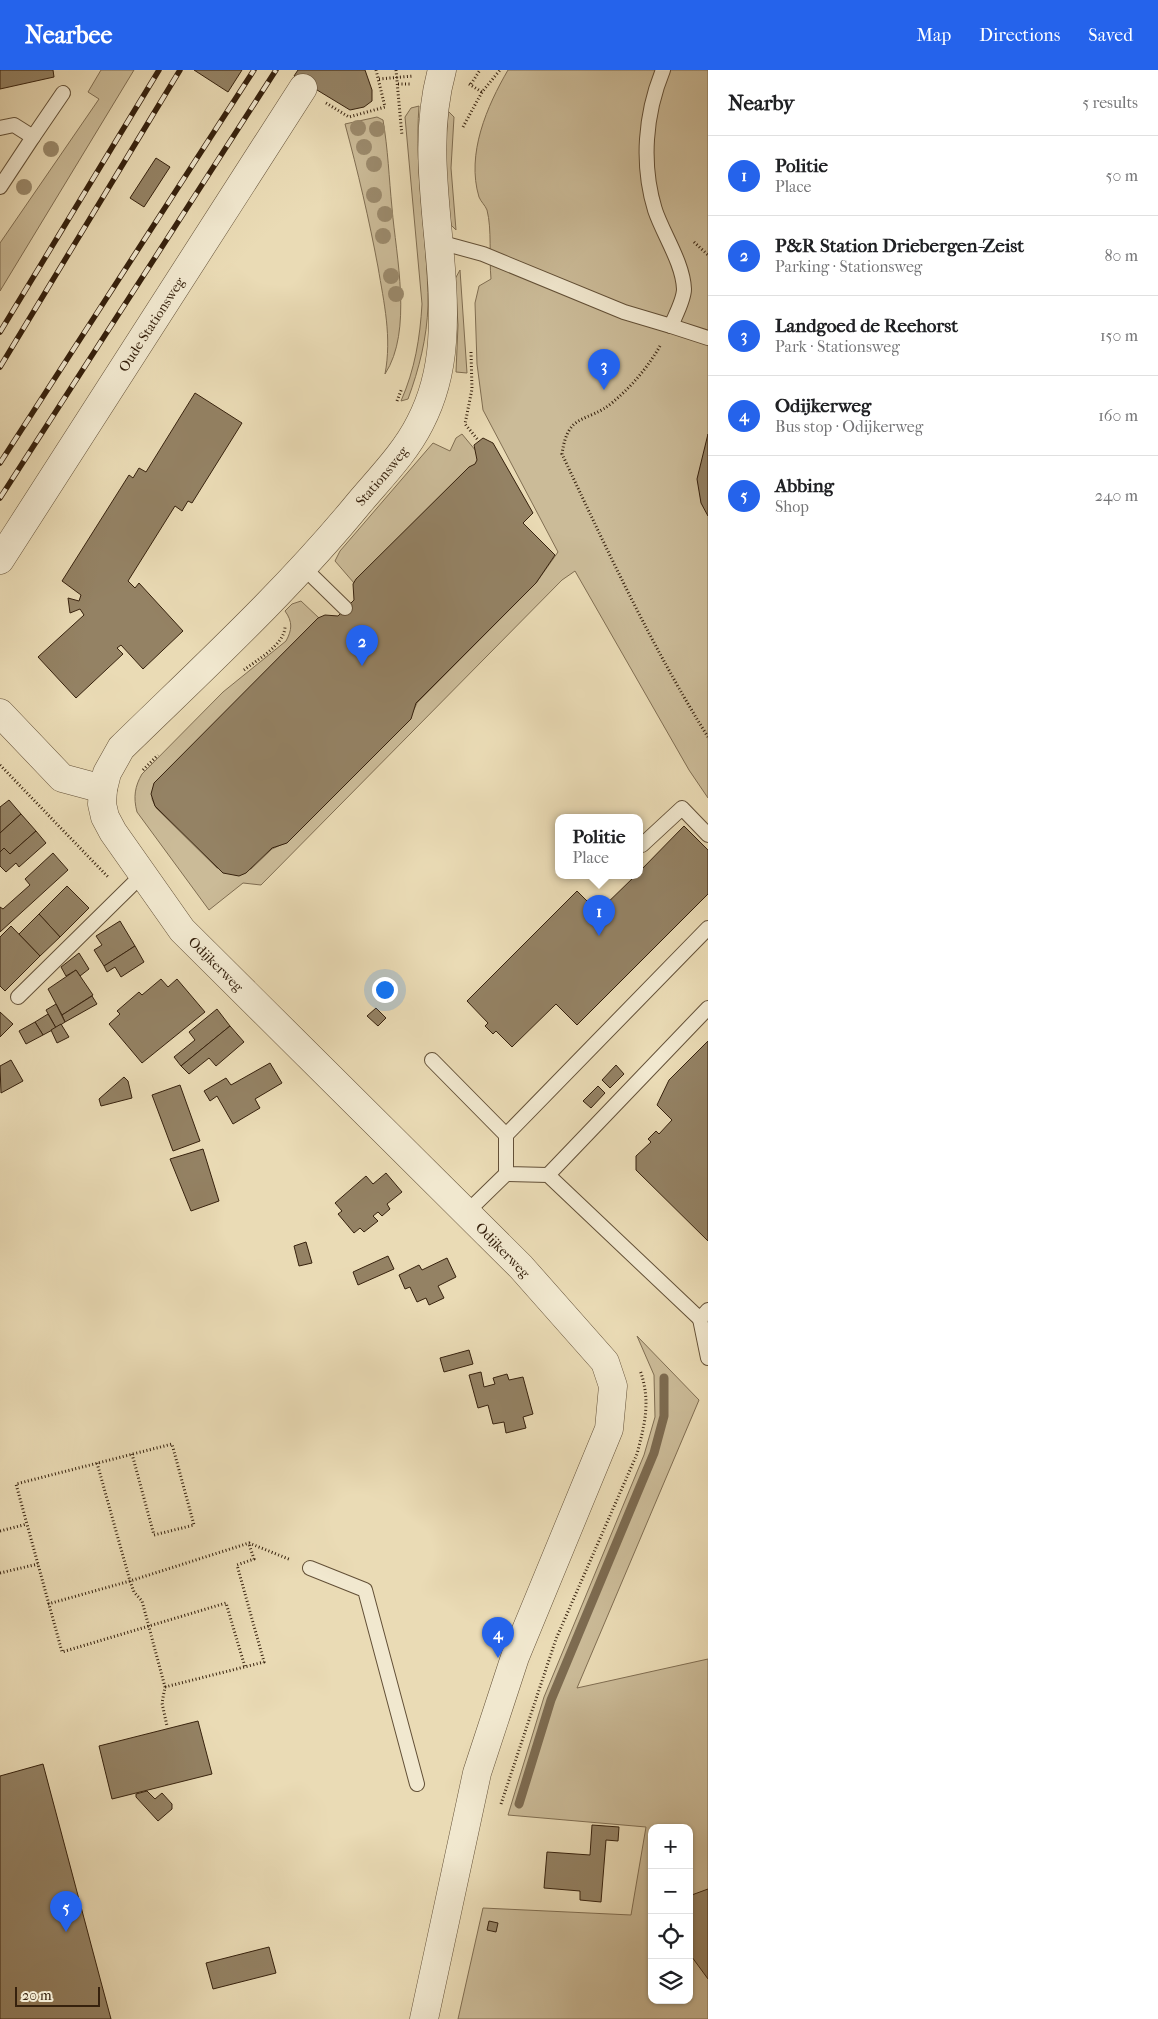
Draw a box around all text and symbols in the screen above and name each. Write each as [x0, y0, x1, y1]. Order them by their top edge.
text: Nearbee [25, 21, 112, 49]
text: Map [917, 25, 951, 46]
text: Directions [979, 25, 1060, 46]
text: Saved [1088, 25, 1133, 46]
text: Nearby [728, 91, 794, 115]
text: 5 results [1082, 93, 1138, 112]
text: Politie [775, 155, 828, 177]
text: 1 [741, 166, 747, 185]
text: 50 m [1106, 166, 1138, 185]
text: Place [775, 177, 811, 196]
text: P&R Station Driebergen-Zeist [775, 235, 1024, 257]
text: 2 [740, 246, 748, 265]
text: 80 m [1104, 246, 1138, 265]
text: Parking · Stationsweg [775, 257, 922, 276]
street label: Oude Stationsweg [115, 274, 189, 375]
text: Landgoed de Reehorst [775, 315, 958, 337]
text: 3 [741, 326, 747, 345]
text: 150 m [1100, 326, 1138, 345]
text: Park · Stationsweg [775, 337, 900, 356]
pin: 3 [588, 349, 620, 390]
text: Odijkerweg [775, 395, 871, 417]
text: 4 [739, 406, 749, 425]
text: 160 m [1098, 406, 1138, 425]
text: Bus stop · Odijkerweg [775, 417, 923, 436]
street label: Stationsweg [352, 443, 412, 510]
text: Abbing [775, 475, 834, 497]
text: 5 [741, 486, 747, 505]
text: 240 m [1095, 486, 1138, 505]
text: Shop [775, 497, 809, 516]
pin: 2 [346, 625, 378, 666]
popup [555, 814, 643, 879]
text: Politie [573, 826, 625, 848]
text: Place [573, 848, 609, 867]
pin: 1 [583, 895, 615, 936]
street label: Odijkerweg [185, 933, 247, 996]
your location [372, 977, 398, 1003]
street label: Odijkerweg [472, 1219, 534, 1282]
pin: 4 [482, 1617, 514, 1658]
map controls [648, 1824, 693, 2004]
button: + [648, 1824, 693, 1869]
button: − [648, 1869, 693, 1914]
pin: 5 [50, 1891, 82, 1932]
button: locate [648, 1914, 693, 1959]
button: layers [648, 1959, 693, 2004]
scale bar [15, 1984, 100, 2007]
text: 20 m [22, 1987, 52, 2004]

